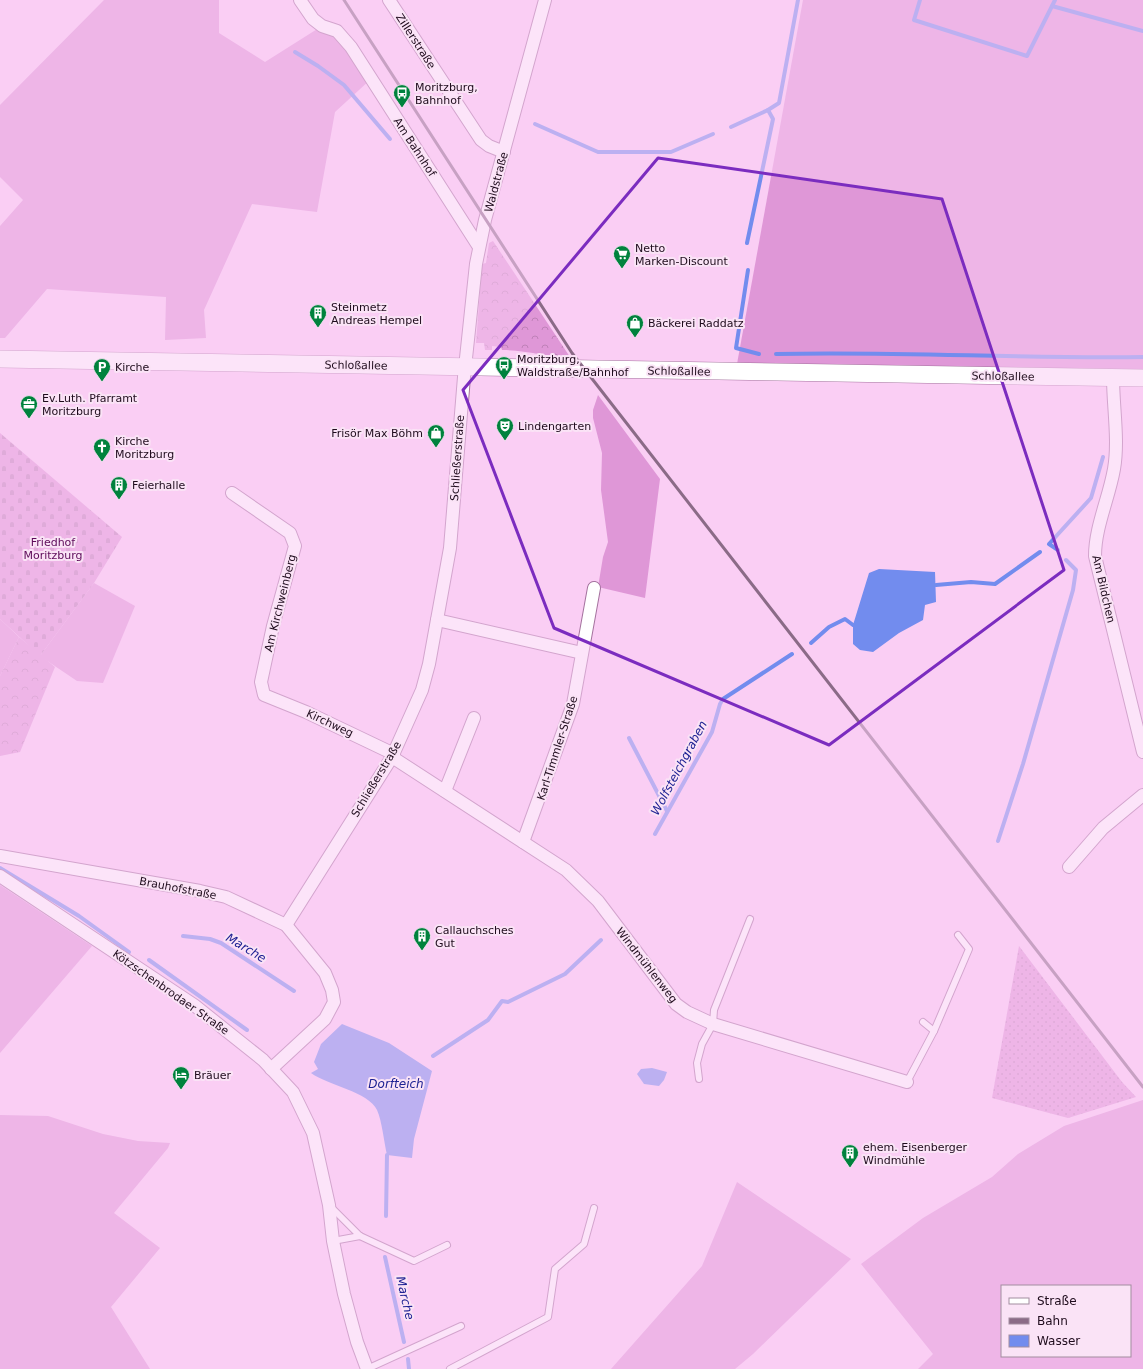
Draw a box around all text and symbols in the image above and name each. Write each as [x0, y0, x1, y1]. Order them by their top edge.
street label: Zillerstraße [393, 11, 438, 71]
place label: Moritzburg, Bahnhof [415, 81, 478, 107]
bus stop icon: Moritzburg, Bahnhof [392, 83, 412, 108]
street label: Am Bahnhof [391, 115, 439, 180]
street label: Waldstraße [482, 150, 511, 214]
place label: Netto Marken-Discount [635, 242, 728, 268]
supermarket icon: Netto Marken-Discount [612, 244, 632, 269]
place label: Steinmetz Andreas Hempel [331, 301, 422, 327]
building icon: Steinmetz Andreas Hempel [308, 303, 328, 328]
shop icon: Bäckerei Raddatz [625, 313, 645, 338]
place label: Bäckerei Raddatz [648, 317, 744, 330]
place label: Moritzburg, Waldstraße/Bahnhof [517, 353, 630, 379]
bus stop icon: Moritzburg, Waldstraße/Bahnhof [494, 355, 514, 380]
parking icon: Kirche [92, 357, 112, 382]
street label: Schloßallee [324, 358, 388, 373]
place label: Kirche [115, 361, 150, 374]
street label: Schloßallee [647, 364, 711, 379]
street label: Schloßallee [971, 369, 1035, 384]
place label: Ev.Luth. Pfarramt Moritzburg [42, 392, 138, 418]
office icon: Ev.Luth. Pfarramt Moritzburg [19, 394, 39, 419]
street label: Schließerstraße [448, 414, 467, 501]
theatre icon: Lindengarten [495, 416, 515, 441]
place label: Lindengarten [518, 420, 591, 433]
shop icon: Frisör Max Böhm [426, 423, 446, 448]
place label: Frisör Max Böhm [331, 427, 423, 440]
place label: Kirche Moritzburg [115, 435, 174, 461]
church icon: Kirche Moritzburg [92, 437, 112, 462]
building icon: Feierhalle [109, 475, 129, 500]
place label: Feierhalle [132, 479, 185, 492]
park label: Friedhof Moritzburg [23, 536, 83, 562]
street label: Am Kirchweinberg [262, 553, 299, 653]
street label: Am Bildchen [1089, 554, 1118, 624]
street label: Karl-Timmler-Straße [534, 694, 581, 802]
street label: Kirchweg [304, 707, 355, 740]
water label: Wolfsteichgraben [648, 718, 710, 818]
street label: Schließerstraße [349, 739, 404, 820]
street label: Brauhofstraße [138, 875, 218, 902]
place label: Callauchsches Gut [435, 924, 514, 950]
street label: Windmühlenweg [613, 925, 680, 1006]
building icon: Callauchsches Gut [412, 926, 432, 951]
water label: Marche [223, 931, 269, 965]
street label: Kötzschenbrodaer Straße [110, 947, 231, 1038]
hotel icon: Bräuer [171, 1065, 191, 1090]
place label: Bräuer [194, 1069, 232, 1082]
water label: Dorfteich [368, 1077, 424, 1091]
place label: ehem. Eisenberger Windmühle [863, 1141, 968, 1167]
building icon: ehem. Eisenberger Windmühle [840, 1143, 860, 1168]
water label: Marche [393, 1275, 417, 1321]
legend [1001, 1285, 1131, 1357]
text: Straße [1037, 1294, 1077, 1308]
text: Bahn [1037, 1314, 1068, 1328]
text: Wasser [1037, 1334, 1080, 1348]

